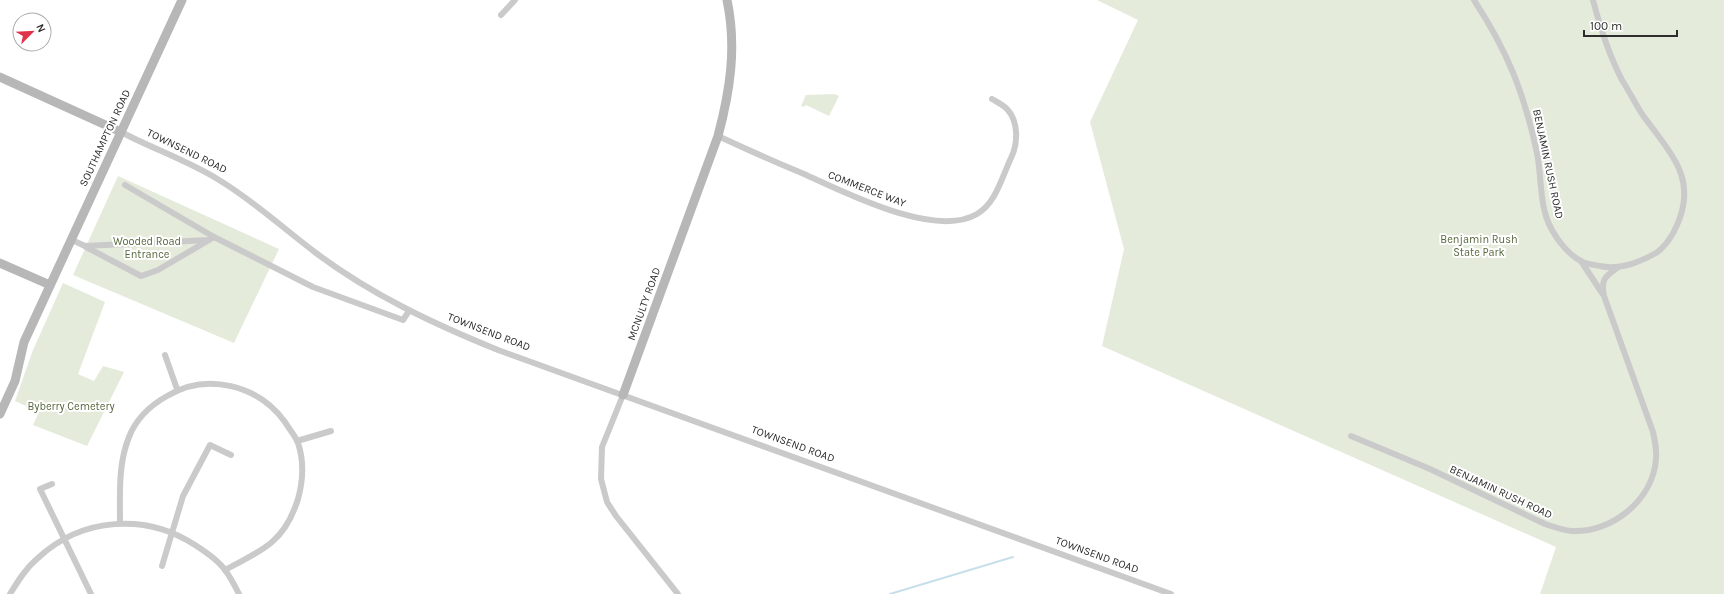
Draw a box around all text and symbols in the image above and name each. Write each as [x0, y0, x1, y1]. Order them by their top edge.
north arrow [12, 12, 52, 52]
scale bar [1584, 12, 1677, 38]
text: 100 m [1590, 19, 1622, 33]
text: N [33, 22, 48, 34]
street label: SOUTHAMPTON ROAD [77, 87, 133, 189]
street label: BENJAMIN RUSH ROAD [1530, 108, 1566, 220]
street label: TOWNSEND ROAD [145, 126, 229, 176]
street label: COMMERCE WAY [826, 168, 908, 210]
park label: Benjamin Rush State Park [1440, 233, 1518, 259]
park label: Wooded Road Entrance [113, 235, 181, 261]
street label: MCNULTY ROAD [625, 266, 663, 342]
street label: TOWNSEND ROAD [446, 310, 532, 354]
park label: Byberry Cemetery [27, 400, 115, 413]
street label: TOWNSEND ROAD [750, 423, 836, 465]
street label: BENJAMIN RUSH ROAD [1448, 462, 1554, 522]
street label: TOWNSEND ROAD [1054, 534, 1140, 576]

